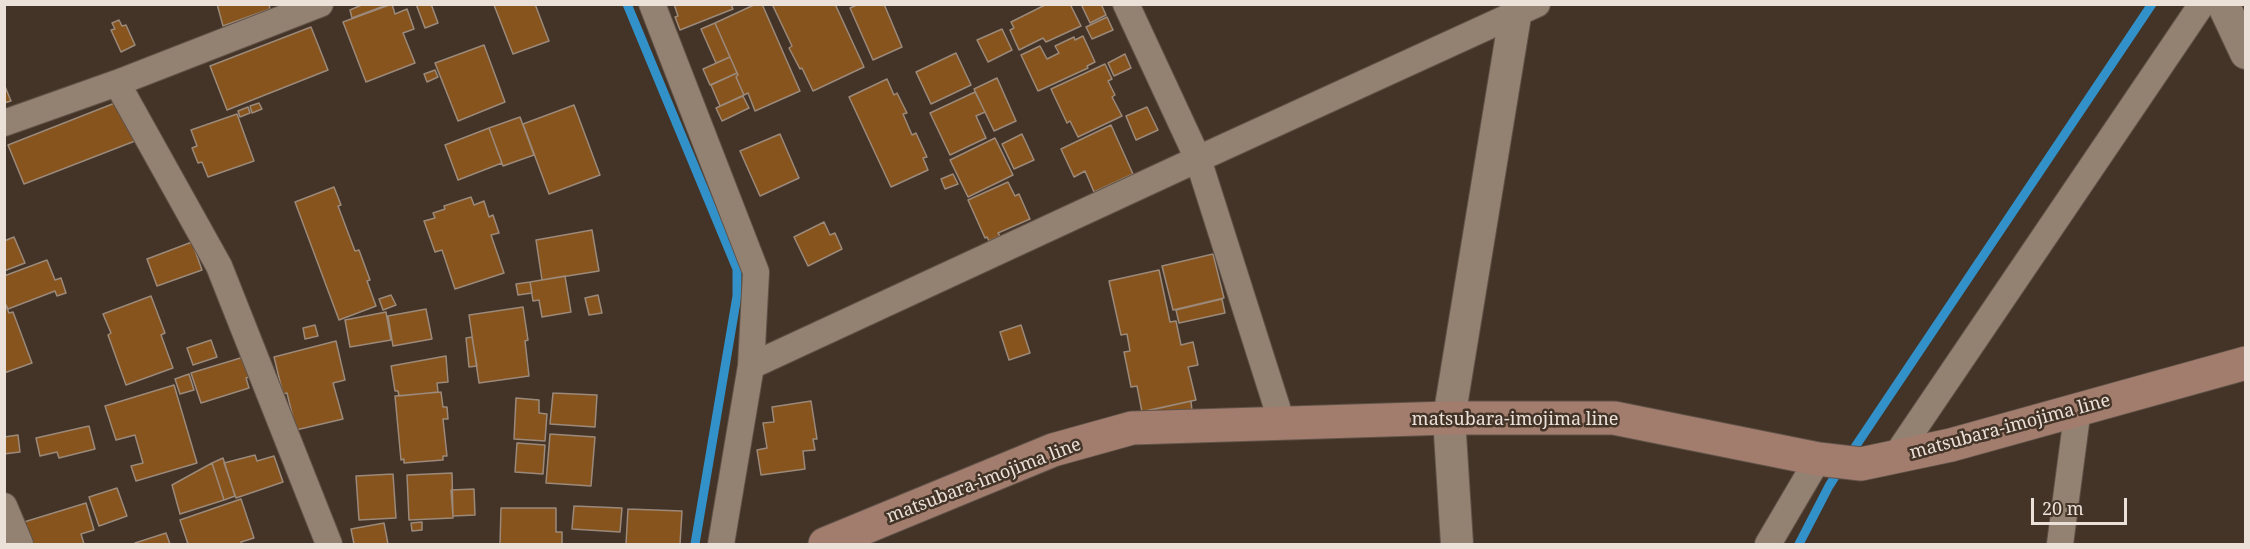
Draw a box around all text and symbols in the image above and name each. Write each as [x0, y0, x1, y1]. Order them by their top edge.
street label: matsubara-imojima line [1907, 390, 2113, 464]
street label: matsubara-imojima line [1412, 409, 1618, 431]
street label: matsubara-imojima line [884, 434, 1084, 528]
scale bar [2034, 486, 2130, 524]
text: 20 m [2042, 496, 2084, 520]

